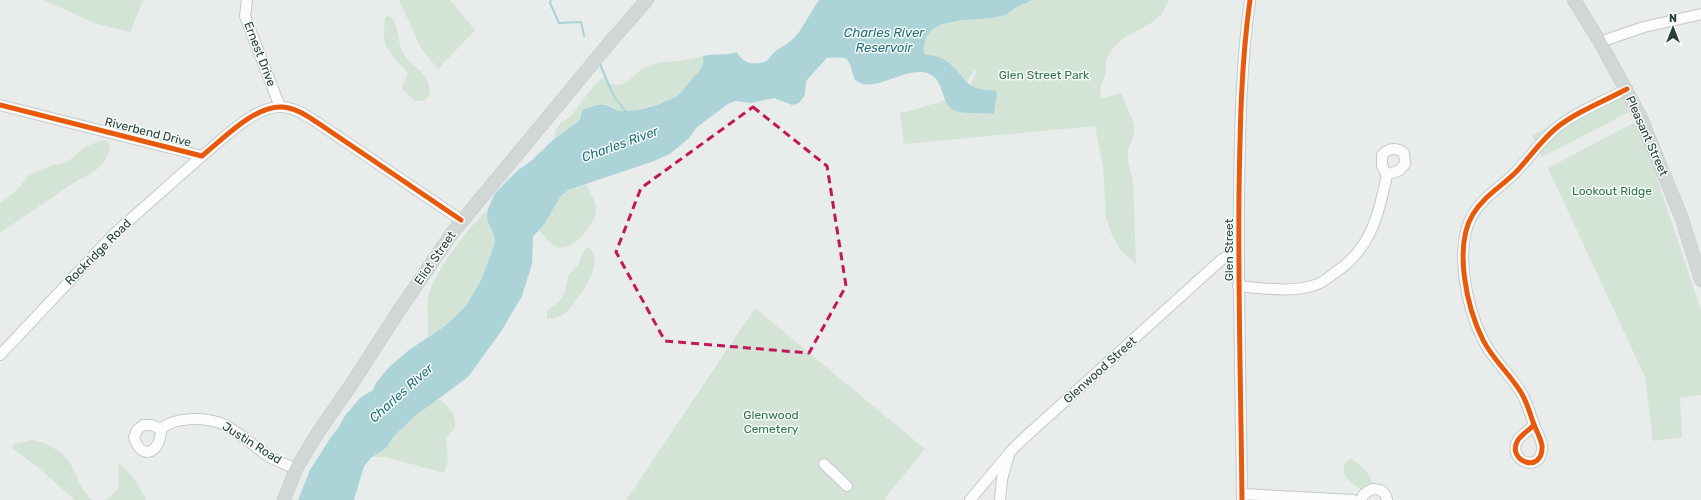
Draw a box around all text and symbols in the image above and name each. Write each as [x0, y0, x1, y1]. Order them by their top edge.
north arrow [1653, 8, 1693, 48]
text: N [1669, 12, 1677, 25]
street label: Ernest Drive [241, 20, 279, 89]
water label: Charles River Reservoir [844, 25, 925, 55]
park label: Glen Street Park [999, 68, 1090, 82]
street label: Pleasant Street [1623, 94, 1671, 179]
street label: Riverbend Drive [103, 114, 193, 150]
water label: Charles River [580, 123, 661, 165]
park label: Lookout Ridge [1572, 184, 1652, 198]
street label: Rockridge Road [62, 216, 134, 288]
street label: Glen Street [1222, 218, 1236, 281]
street label: Eliot Street [411, 228, 459, 288]
street label: Glenwood Street [1061, 333, 1139, 406]
water label: Charles River [366, 360, 437, 425]
park label: Glenwood Cemetery [743, 408, 799, 436]
street label: Justin Road [220, 419, 284, 467]

